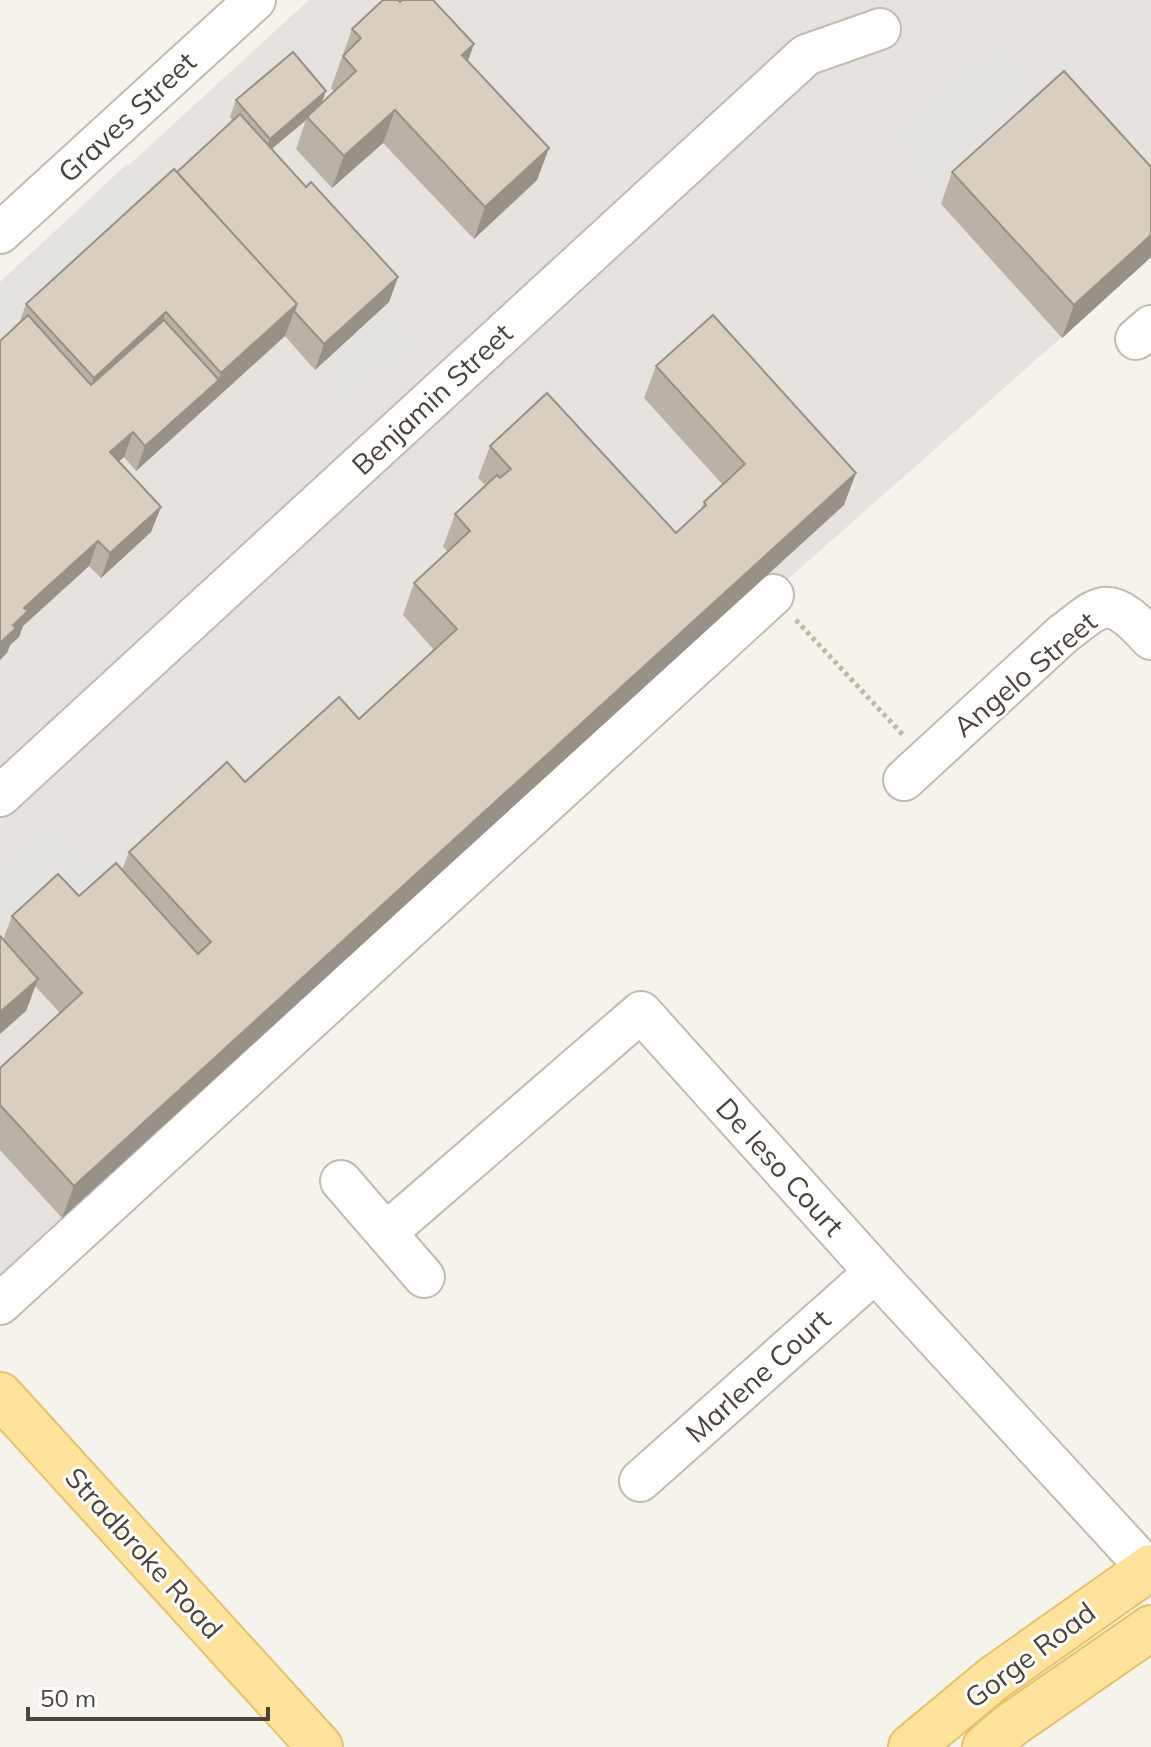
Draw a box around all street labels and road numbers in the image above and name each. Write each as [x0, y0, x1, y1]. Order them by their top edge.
street label: Graves Street [50, 44, 203, 189]
street label: Benjamin Street [344, 315, 519, 482]
street label: Angelo Street [946, 603, 1104, 744]
street label: De Ieso Court [709, 1090, 852, 1243]
street label: Marlene Court [678, 1301, 837, 1450]
street label: Stradbroke Road [58, 1460, 231, 1646]
street label: Gorge Road [957, 1594, 1102, 1715]

